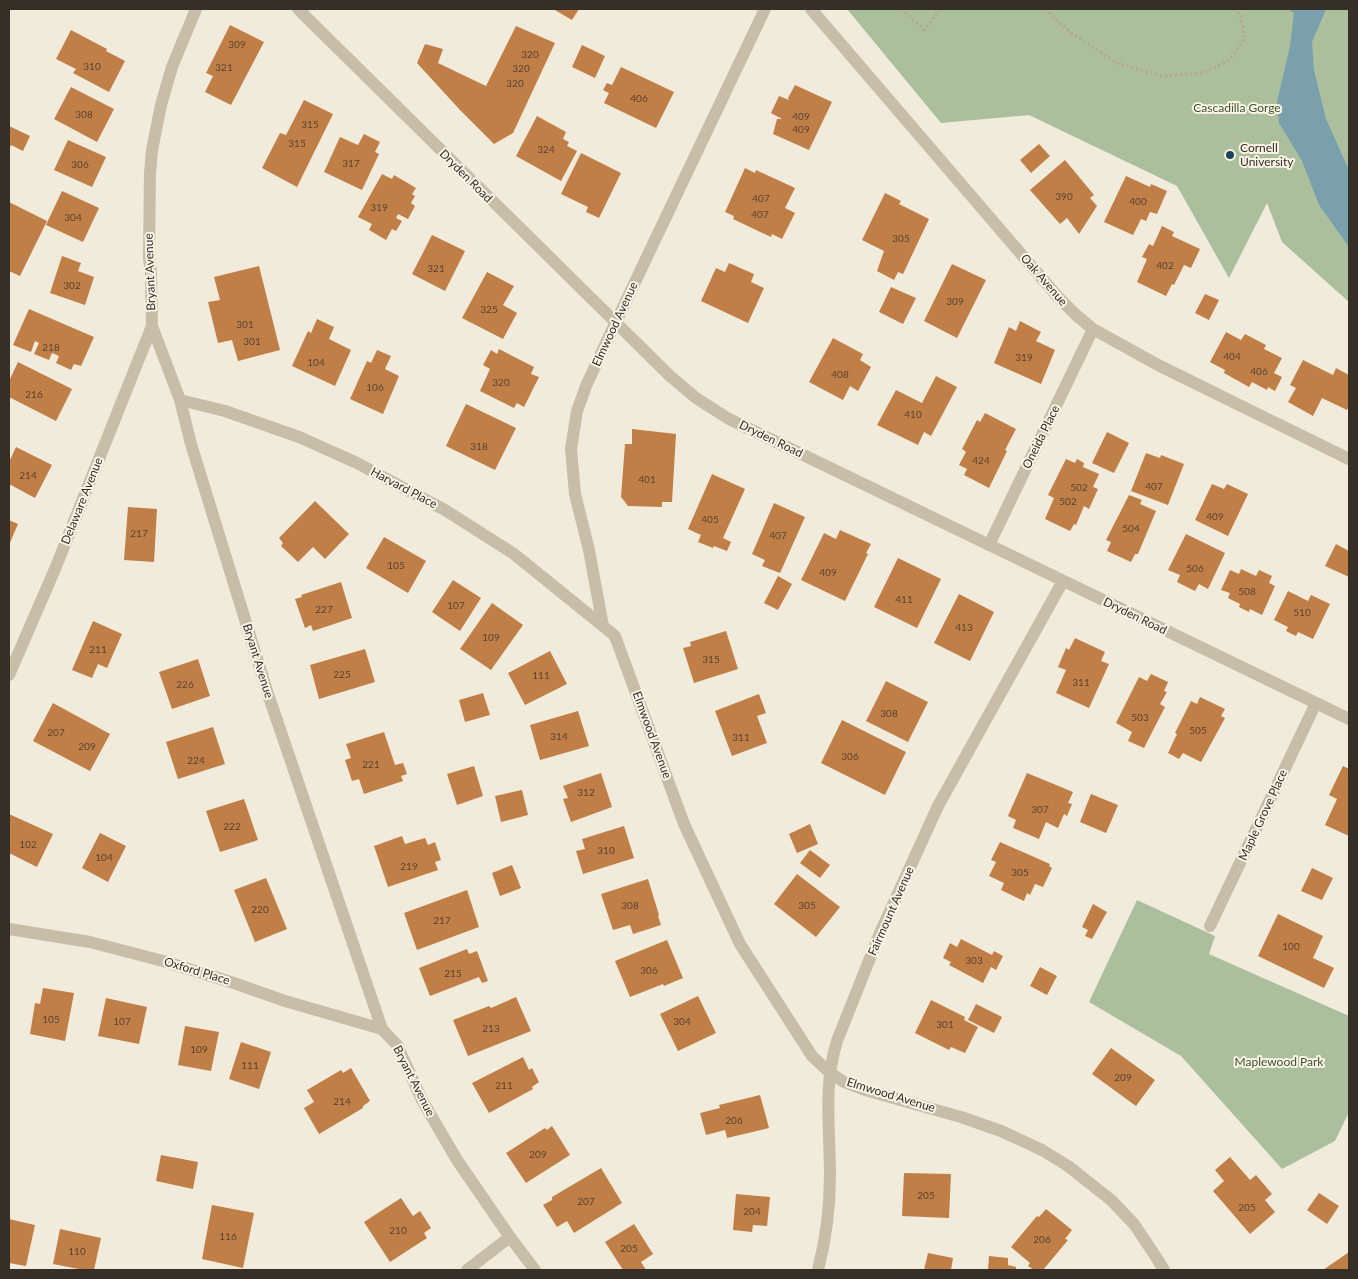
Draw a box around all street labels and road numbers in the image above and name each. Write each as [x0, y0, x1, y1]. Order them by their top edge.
street label: Dryden Road [437, 146, 496, 205]
street label: Bryant Avenue [141, 233, 158, 311]
street label: Oak Avenue [1018, 251, 1071, 309]
street label: Elmwood Avenue [588, 279, 641, 368]
street label: Oneida Place [1019, 402, 1062, 471]
street label: Dryden Road [737, 417, 805, 460]
street label: Delaware Avenue [57, 455, 106, 546]
street label: Harvard Place [368, 464, 440, 511]
street label: Dryden Road [1101, 594, 1169, 637]
street label: Bryant Avenue [240, 622, 277, 700]
street label: Elmwood Avenue [630, 689, 675, 780]
street label: Maple Grove Place [1235, 767, 1290, 863]
street label: Fairmount Avenue [864, 864, 917, 958]
street label: Oxford Place [162, 953, 232, 988]
street label: Bryant Avenue [390, 1043, 439, 1119]
street label: Elmwood Avenue [845, 1074, 937, 1115]

